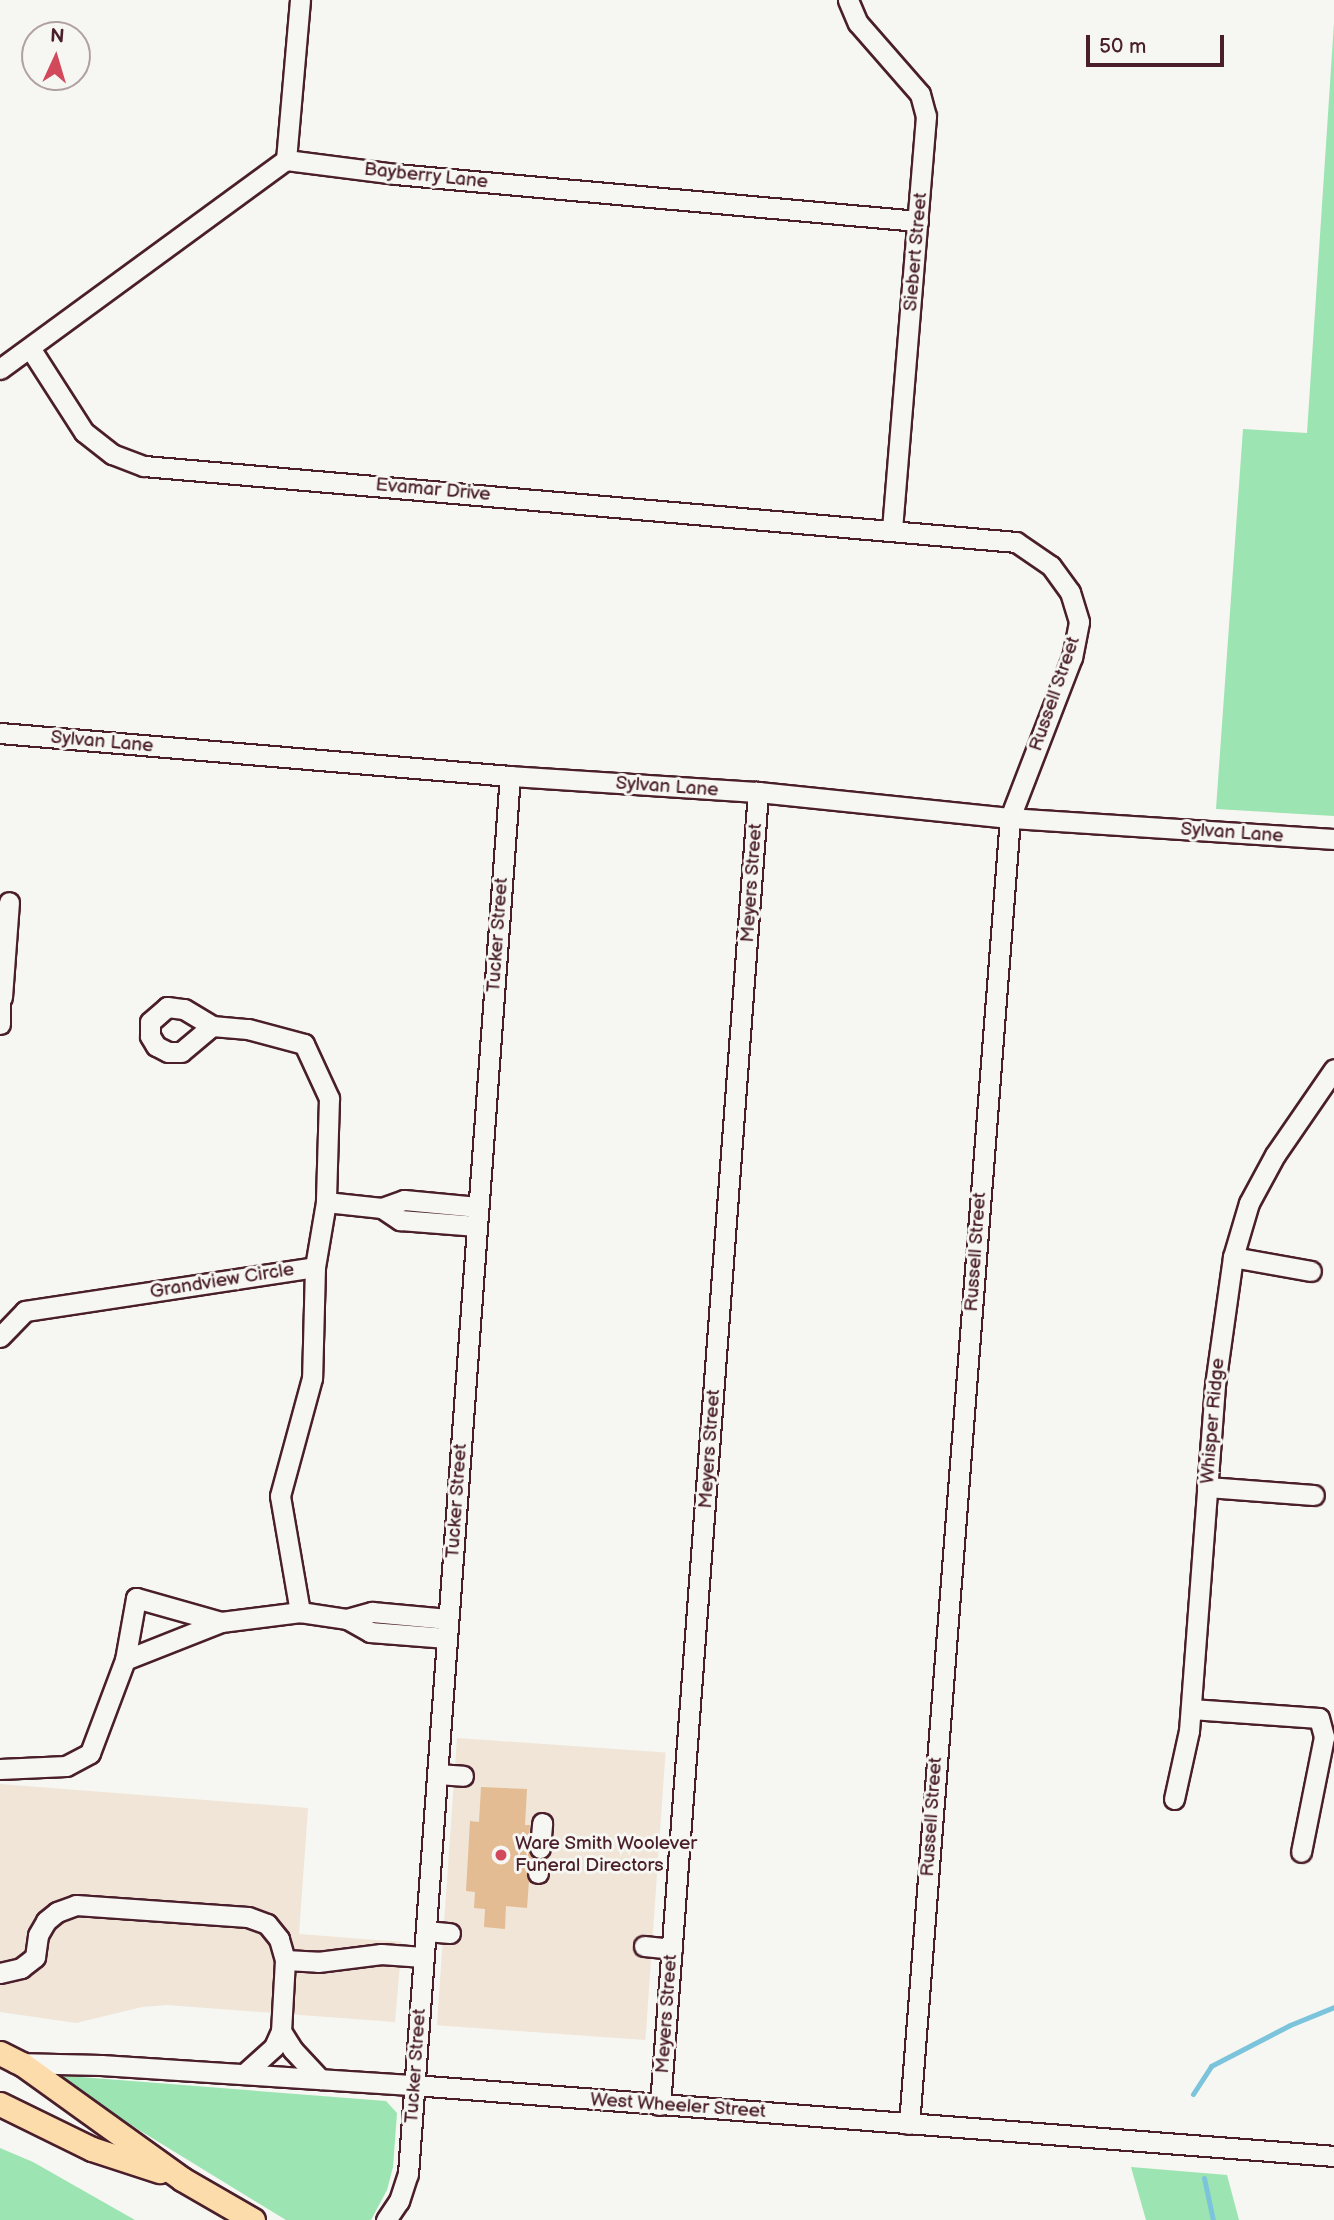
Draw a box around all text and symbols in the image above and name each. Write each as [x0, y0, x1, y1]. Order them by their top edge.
north arrow [21, 21, 91, 91]
scale bar [1089, 21, 1227, 65]
text: N [49, 25, 65, 49]
text: 50 m [1099, 34, 1146, 59]
street label: Bayberry Lane [362, 158, 490, 194]
street label: Siebert Street [899, 192, 933, 312]
street label: Evamar Drive [375, 474, 491, 506]
street label: Russell Street [1025, 634, 1085, 754]
street label: Sylvan Lane [50, 726, 154, 758]
street label: Sylvan Lane [615, 772, 719, 802]
street label: Sylvan Lane [1180, 818, 1284, 848]
street label: Meyers Street [736, 822, 768, 944]
street label: Tucker Street [483, 877, 513, 993]
street label: Russell Street [960, 1191, 992, 1313]
street label: Grandview Circle [148, 1258, 296, 1304]
street label: Whisper Ridge [1196, 1357, 1230, 1485]
street label: Meyers Street [694, 1388, 726, 1510]
street label: Tucker Street [442, 1443, 472, 1559]
street label: Russell Street [916, 1756, 948, 1878]
place label: Ware Smith Woolever Funeral Directors [515, 1833, 698, 1877]
marker: Ware Smith Woolever Funeral Directors [493, 1847, 509, 1863]
street label: Meyers Street [651, 1953, 683, 2075]
street label: Tucker Street [401, 2008, 431, 2124]
street label: West Wheeler Street [589, 2088, 767, 2124]

